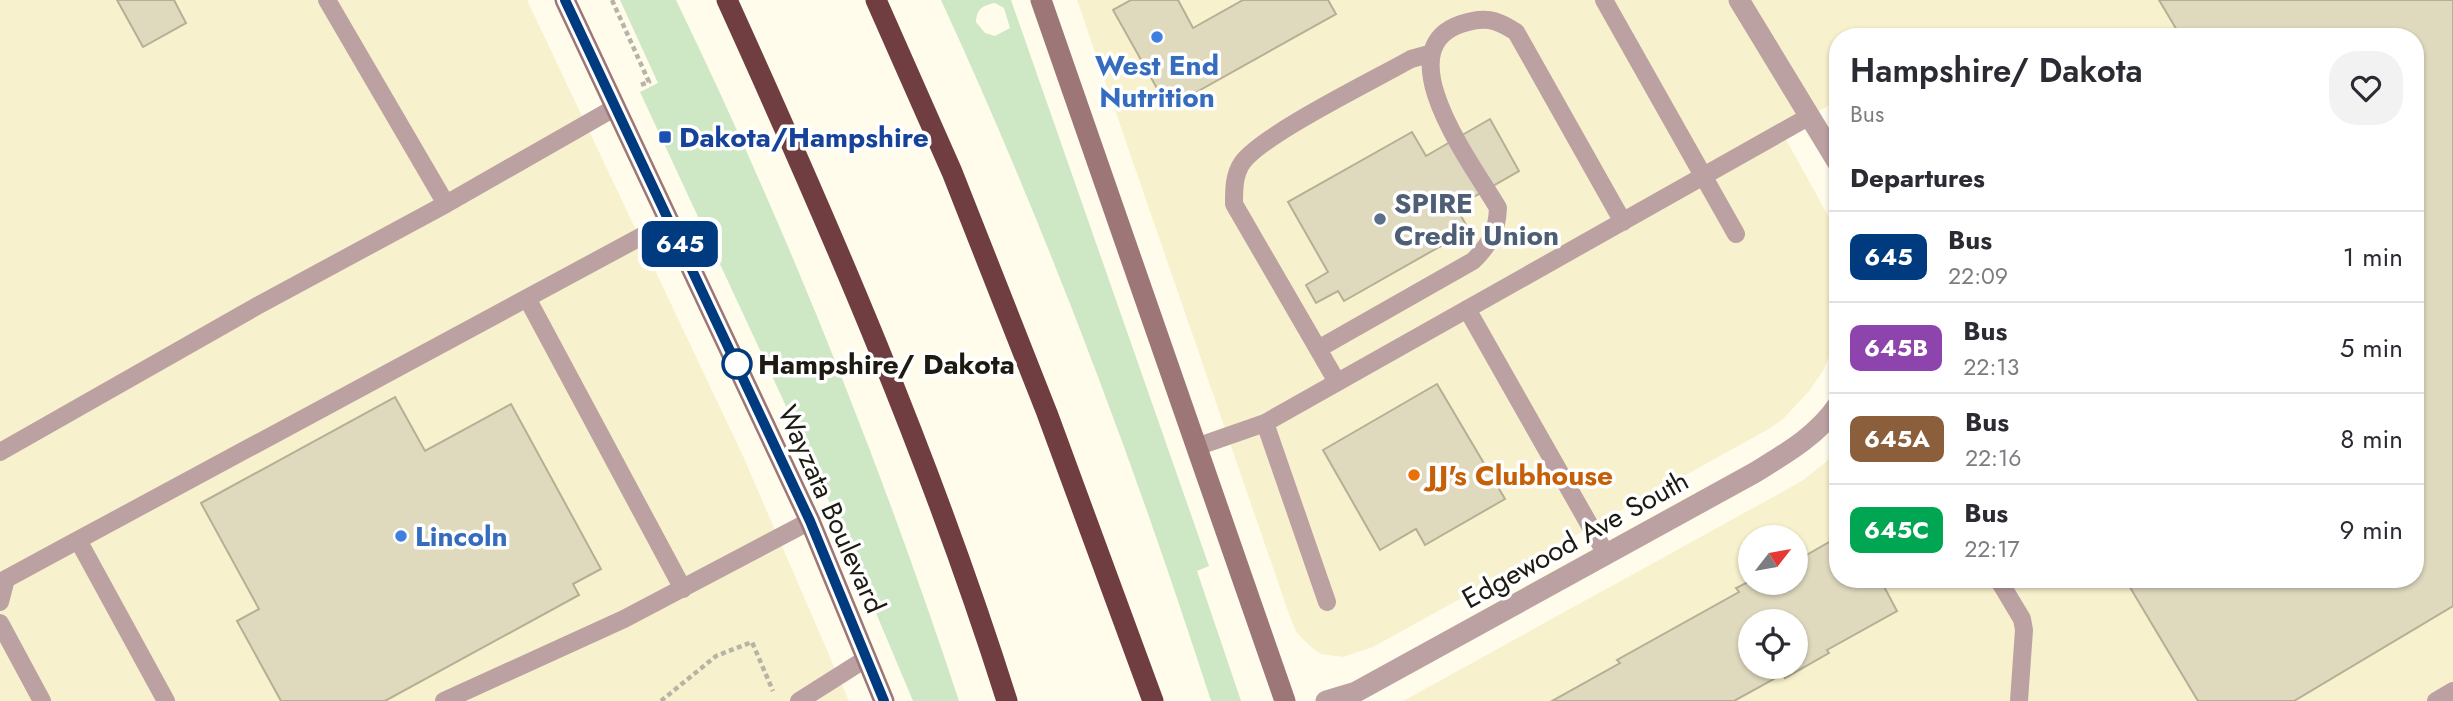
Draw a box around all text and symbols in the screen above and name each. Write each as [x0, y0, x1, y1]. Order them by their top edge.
marker: West End Nutrition [1149, 29, 1165, 45]
place label: West End Nutrition [1095, 45, 1219, 118]
text: Hampshire/ Dakota [1850, 47, 2143, 94]
button: heart [2329, 51, 2403, 125]
text: Bus [1850, 97, 1884, 131]
place label: Dakota/Hampshire [679, 117, 929, 158]
marker: Dakota/Hampshire [657, 129, 673, 145]
text: Departures [1850, 159, 1985, 197]
place label: SPIRE Credit Union [1394, 183, 1559, 256]
marker: SPIRE Credit Union [1372, 211, 1388, 227]
line badge: 645 [640, 221, 720, 267]
text: Bus [1948, 221, 1992, 259]
text: 645 [656, 226, 704, 261]
text: 1 min [2343, 238, 2403, 276]
text: 645 [1864, 239, 1913, 274]
text: 22:09 [1948, 259, 2008, 293]
text: Bus [1963, 312, 2007, 350]
text: 5 min [2340, 329, 2403, 367]
text: 645B [1864, 330, 1928, 365]
place label: Hampshire/ Dakota [758, 344, 1015, 385]
marker: Hampshire/ Dakota [722, 349, 752, 379]
text: 22:13 [1963, 350, 2019, 384]
street label: Wayzata Boulevard [767, 399, 896, 620]
text: Bus [1965, 403, 2009, 441]
text: 8 min [2340, 420, 2403, 458]
text: 645A [1864, 421, 1930, 456]
text: 22:16 [1965, 441, 2022, 475]
place label: JJ's Clubhouse [1423, 455, 1613, 496]
street label: Edgewood Ave South [1454, 460, 1696, 619]
marker: JJ's Clubhouse [1406, 467, 1422, 483]
text: Bus [1964, 494, 2008, 532]
text: 9 min [2340, 511, 2403, 549]
text: 645C [1864, 512, 1929, 547]
place label: Lincoln [415, 516, 508, 557]
north arrow [1738, 525, 1808, 595]
map controls [1738, 525, 1808, 679]
marker: Lincoln [393, 528, 409, 544]
text: 22:17 [1964, 532, 2020, 566]
button: locate [1738, 609, 1808, 679]

